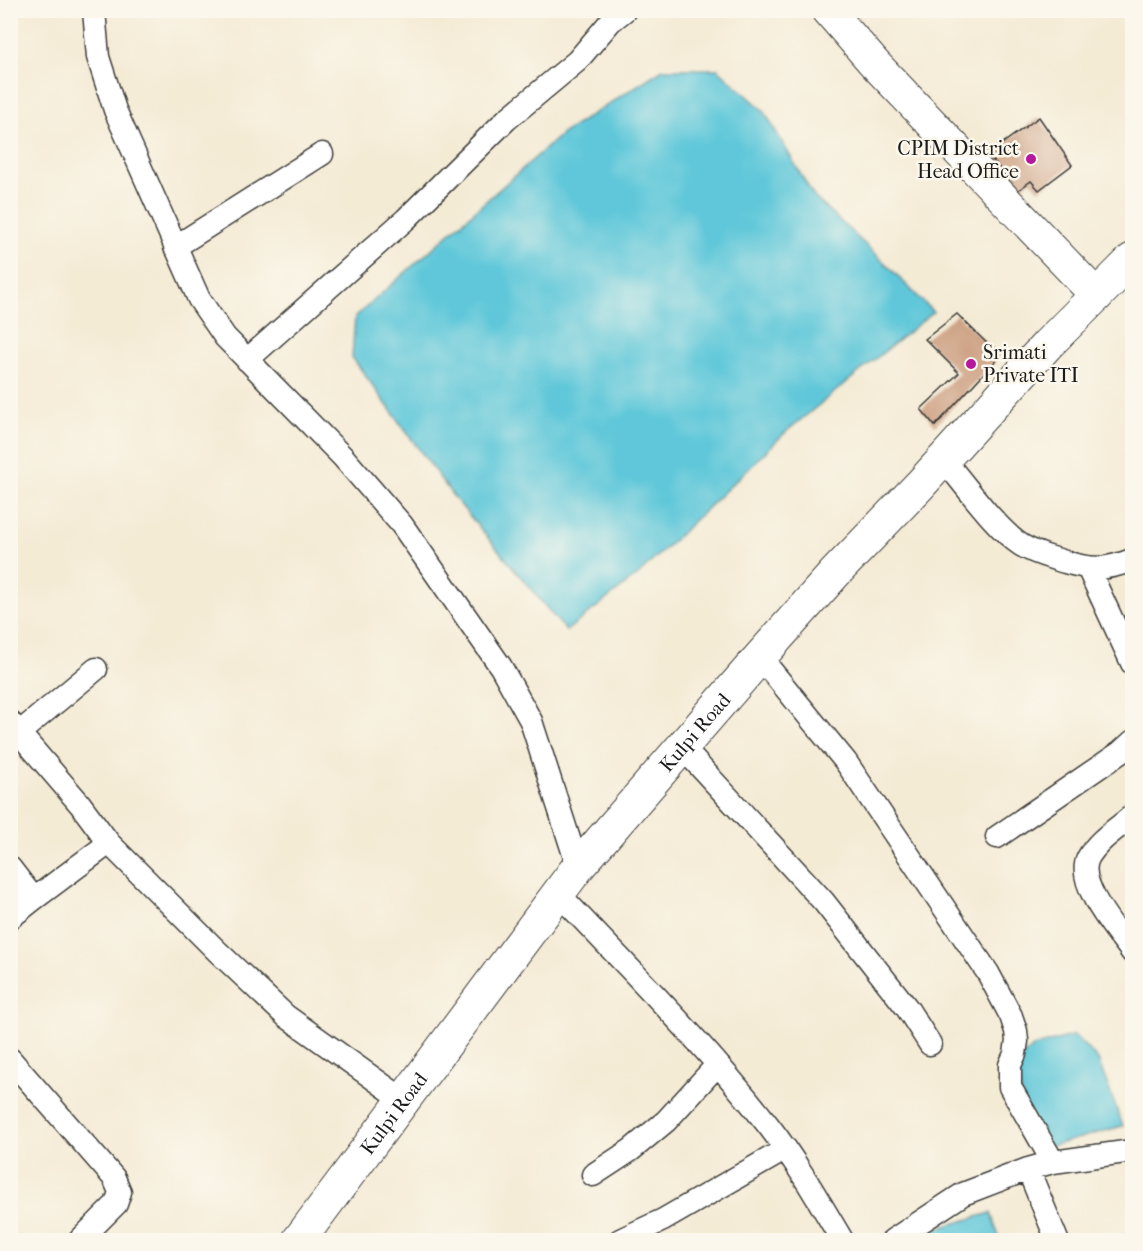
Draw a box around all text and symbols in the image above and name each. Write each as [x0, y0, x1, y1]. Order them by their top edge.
place label: CPIM District Head Office [897, 137, 1019, 183]
marker: CPIM District Head Office [1024, 152, 1038, 166]
place label: Srimati Private ITI [983, 341, 1079, 387]
marker: Srimati Private ITI [964, 357, 978, 371]
street label: Kulpi Road [654, 687, 736, 776]
street label: Kulpi Road [356, 1067, 432, 1159]

